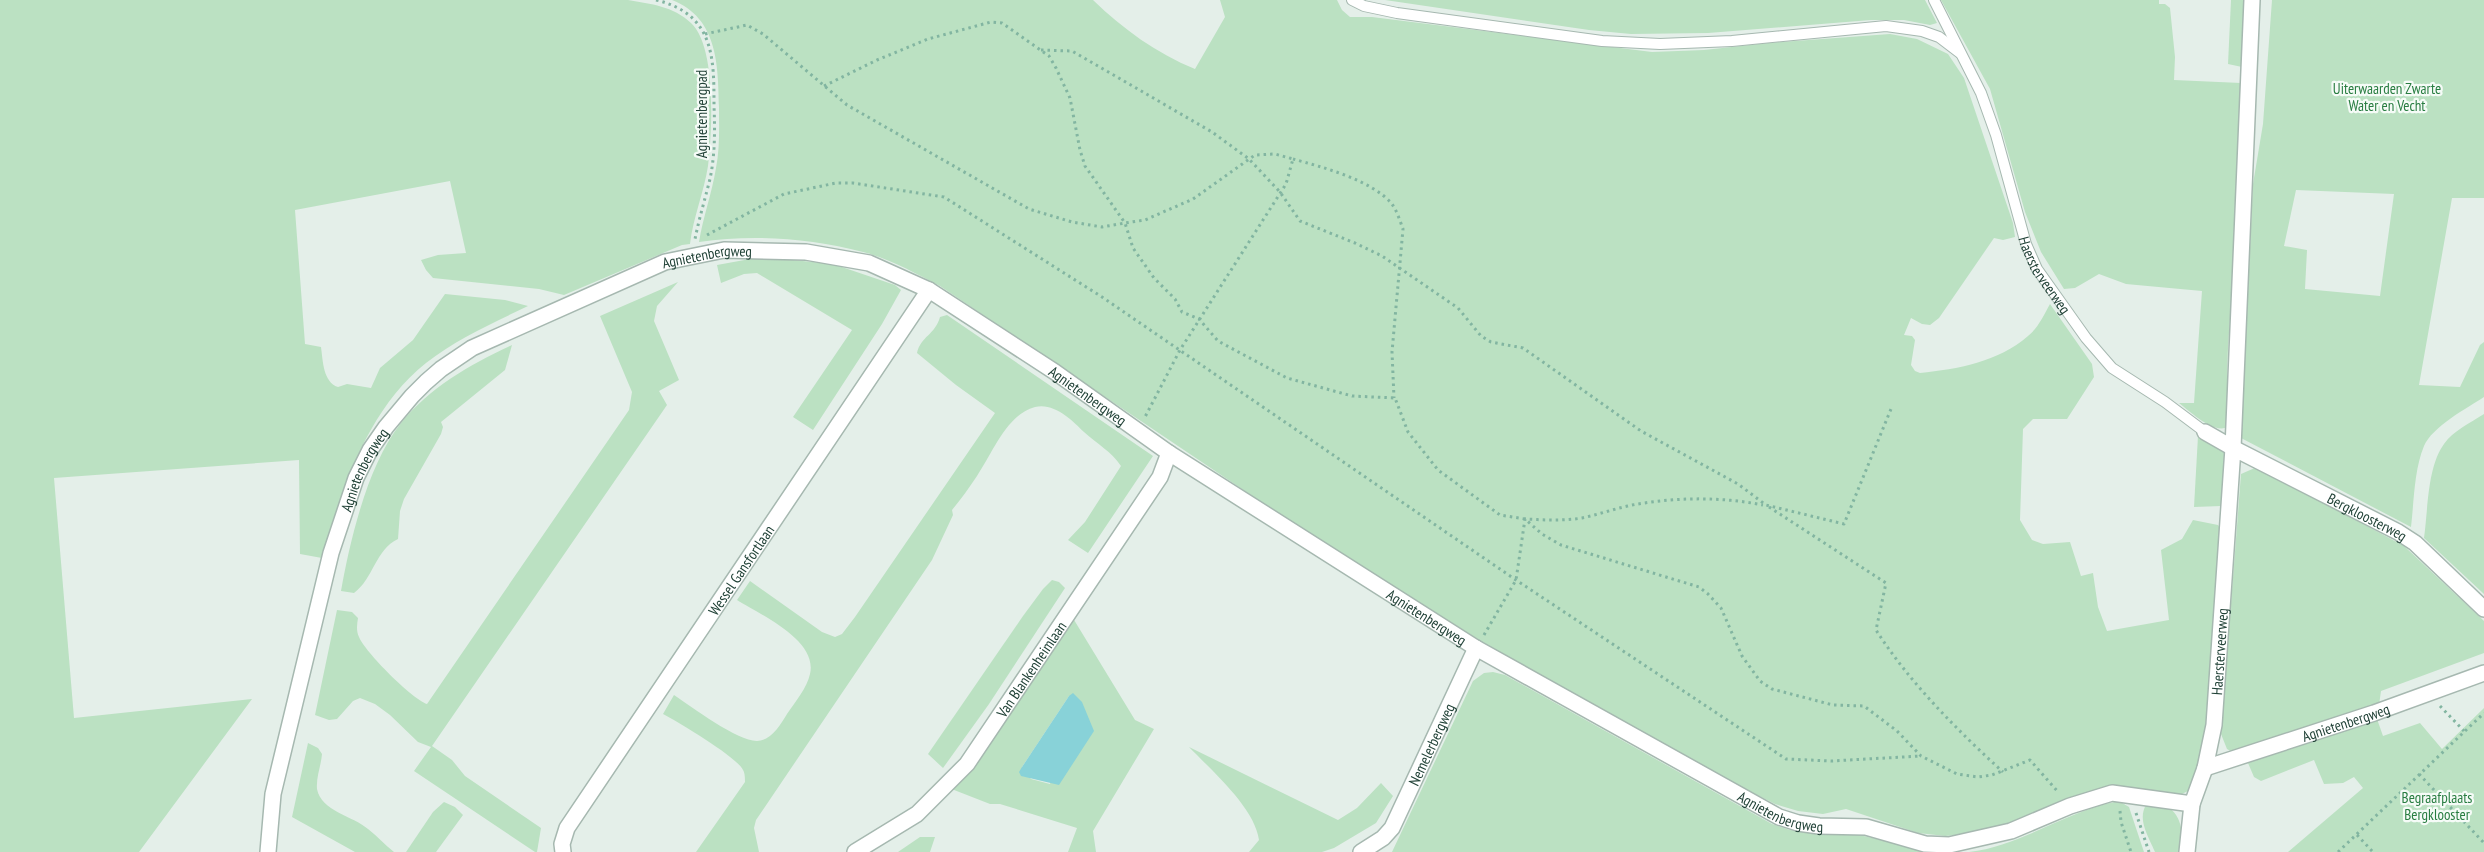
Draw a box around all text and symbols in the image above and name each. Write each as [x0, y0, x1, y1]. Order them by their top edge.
street label: Agnietenbergpad [692, 70, 711, 158]
park label: Uiterwaarden Zwarte Water en Vecht [2333, 79, 2441, 115]
street label: Haersterveerweg [2015, 234, 2075, 317]
street label: Agnietenbergweg [660, 240, 752, 272]
street label: Agnietenbergweg [1046, 361, 1130, 429]
street label: Agnietenbergweg [336, 424, 392, 514]
street label: Bergkloosterweg [2324, 488, 2411, 545]
street label: Wessel Gansfortlaan [704, 521, 778, 619]
street label: Agnietenbergweg [1383, 584, 1470, 649]
street label: Haersterveerweg [2207, 607, 2231, 696]
street label: Van Blankenheimlaan [991, 617, 1070, 721]
street label: Agnietenbergweg [2300, 699, 2392, 745]
street label: Nemelerbergweg [1404, 700, 1458, 788]
street label: Agnietenbergweg [1735, 787, 1823, 836]
park label: Begraafplaats Bergklooster [2402, 788, 2472, 824]

